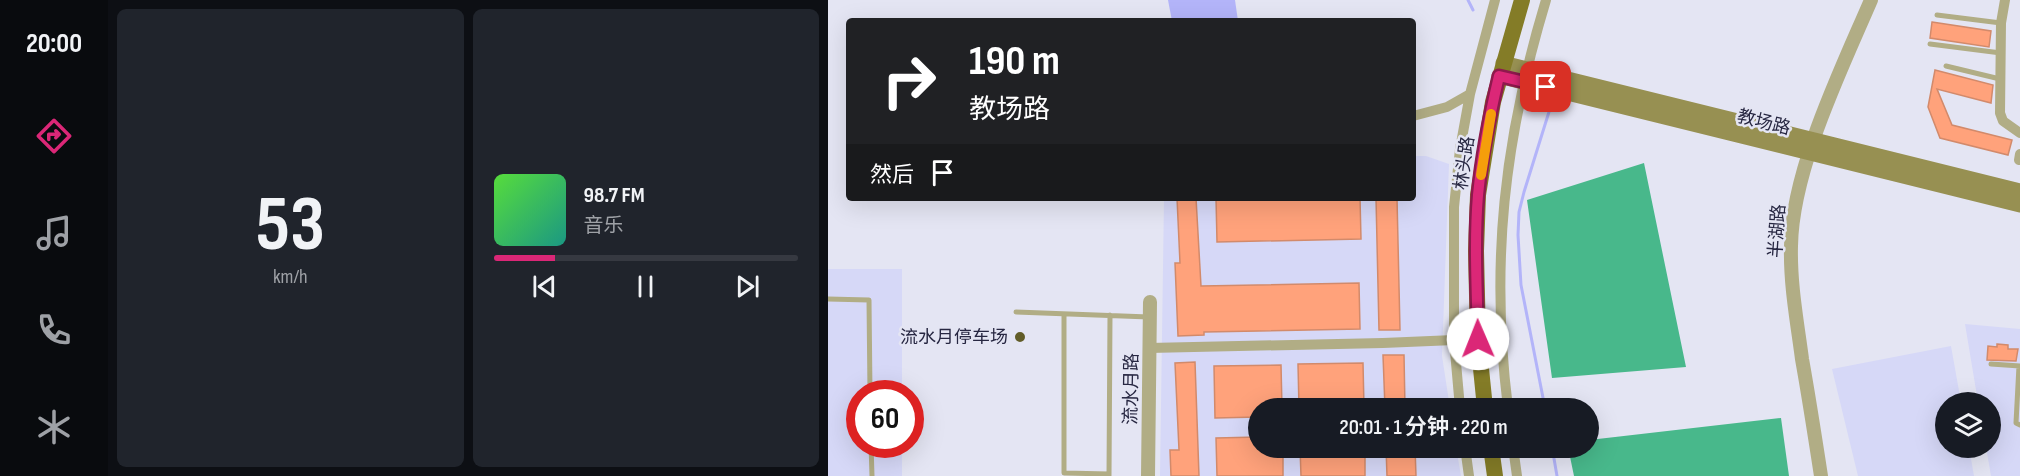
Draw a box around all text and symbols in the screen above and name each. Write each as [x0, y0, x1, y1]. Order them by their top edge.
text: 20:00 [26, 28, 82, 60]
text: 190 m [969, 36, 1060, 87]
icon: right [870, 42, 948, 120]
pin [1520, 61, 1571, 112]
icon: arrive [1529, 70, 1562, 103]
text: 教场路 [969, 94, 1050, 126]
street label: 教场路 [1735, 106, 1793, 139]
icon: directions [33, 115, 75, 157]
street label: 林头路 [1450, 135, 1479, 191]
icon: arrive [926, 156, 959, 189]
text: 然后 [870, 162, 914, 189]
text: 53 [256, 179, 325, 272]
text: 98.7 FM [584, 182, 645, 209]
street label: 半湖路 [1765, 203, 1790, 259]
icon: music [33, 212, 75, 254]
text: 音乐 [584, 214, 624, 238]
text: km/h [273, 265, 308, 289]
icon: previous [528, 270, 561, 303]
icon: pause [629, 270, 662, 303]
icon: next [731, 270, 764, 303]
position arrow [1446, 307, 1510, 371]
icon: phone [33, 309, 75, 351]
place label: 流水月停车场 [900, 327, 1008, 348]
marker: 流水月停车场 [1013, 330, 1027, 344]
street label: 流水月路 [1120, 353, 1143, 425]
speed limit sign: 60 [846, 380, 924, 458]
map controls [1935, 392, 2001, 458]
button: layers [1935, 392, 2001, 458]
icon: climate [33, 406, 75, 448]
text: 20:01 · 1 分钟 · 220 m [1339, 414, 1508, 441]

